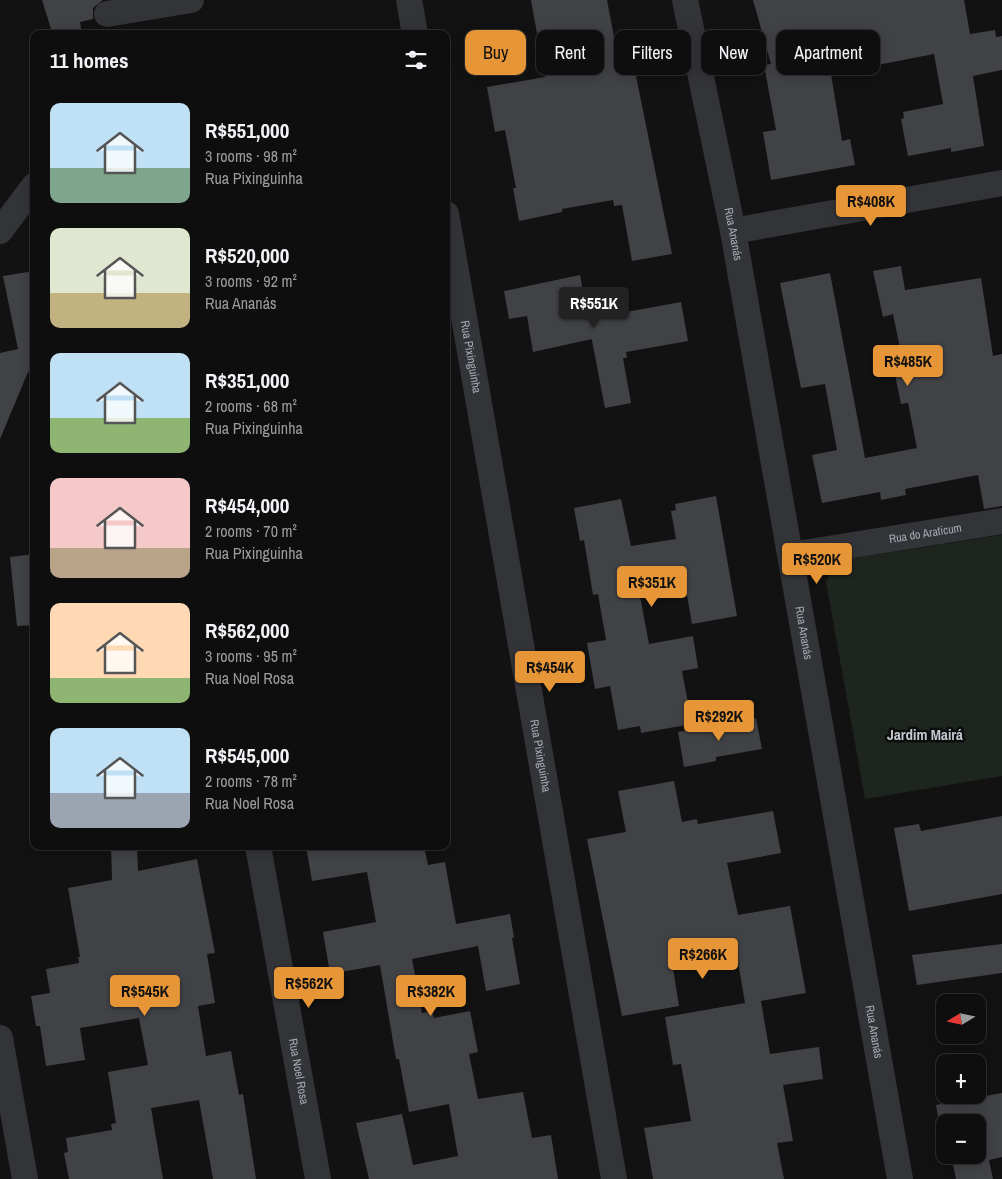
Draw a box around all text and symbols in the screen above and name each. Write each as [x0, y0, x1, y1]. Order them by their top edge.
chip: Buy [465, 30, 526, 75]
chip: Rent [536, 30, 604, 75]
chip: Filters [614, 30, 691, 75]
chip: New [701, 30, 766, 75]
chip: Apartment [776, 30, 880, 75]
text: 11 homes [50, 46, 129, 75]
icon: filters [402, 46, 430, 74]
text: R$551,000 [205, 116, 289, 145]
icon: home [90, 123, 150, 183]
text: 3 rooms · 98 m² [205, 145, 297, 167]
text: Rua Pixinguinha [205, 167, 303, 189]
pin: R$408K [830, 184, 912, 227]
text: R$408K [847, 190, 895, 212]
street label: Rua Ananás [720, 206, 746, 262]
text: R$520,000 [205, 241, 289, 270]
icon: home [90, 248, 150, 308]
text: 3 rooms · 92 m² [205, 270, 297, 292]
pin: R$551K [553, 286, 635, 329]
text: Rua Ananás [205, 292, 277, 314]
text: R$551K [570, 292, 618, 314]
street label: Rua Pixinguinha [457, 319, 485, 395]
pin: R$485K [867, 344, 949, 387]
text: R$485K [884, 350, 932, 372]
text: R$351,000 [205, 366, 289, 395]
icon: home [90, 373, 150, 433]
text: 2 rooms · 68 m² [205, 395, 297, 417]
text: Rua Pixinguinha [205, 417, 303, 439]
text: R$454,000 [205, 491, 289, 520]
icon: home [90, 498, 150, 558]
text: 2 rooms · 70 m² [205, 520, 297, 542]
street label: Rua do Araticum [888, 520, 963, 547]
text: Rua Pixinguinha [205, 542, 303, 564]
pin: R$520K [776, 542, 858, 585]
text: R$520K [793, 548, 841, 570]
pin: R$351K [611, 566, 693, 608]
text: R$351K [628, 571, 676, 593]
street label: Rua Ananás [791, 605, 816, 661]
text: R$562,000 [205, 616, 289, 645]
icon: home [90, 623, 150, 683]
text: 3 rooms · 95 m² [205, 645, 297, 667]
pin: R$454K [509, 650, 591, 693]
text: R$454K [526, 656, 574, 678]
text: Rua Noel Rosa [205, 667, 294, 689]
pin: R$292K [678, 700, 760, 742]
text: R$292K [695, 705, 743, 727]
street label: Rua Pixinguinha [526, 718, 555, 794]
district label: Jardim Mairá [887, 724, 963, 745]
text: R$545,000 [205, 741, 289, 770]
icon: home [90, 748, 150, 808]
text: 2 rooms · 78 m² [205, 770, 297, 792]
text: Rua Noel Rosa [205, 792, 294, 814]
pin: R$266K [662, 938, 744, 980]
text: R$266K [679, 943, 727, 965]
pin: R$562K [268, 966, 350, 1009]
text: R$562K [285, 972, 333, 994]
pin: R$545K [104, 974, 186, 1017]
pin: R$382K [390, 974, 472, 1017]
text: R$545K [121, 980, 169, 1002]
text: R$382K [407, 980, 455, 1002]
north arrow [936, 994, 986, 1044]
map controls [936, 994, 986, 1164]
street label: Rua Ananás [862, 1004, 887, 1060]
street label: Rua Noel Rosa [285, 1037, 312, 1106]
button: + [936, 1054, 986, 1104]
button: − [936, 1114, 986, 1164]

